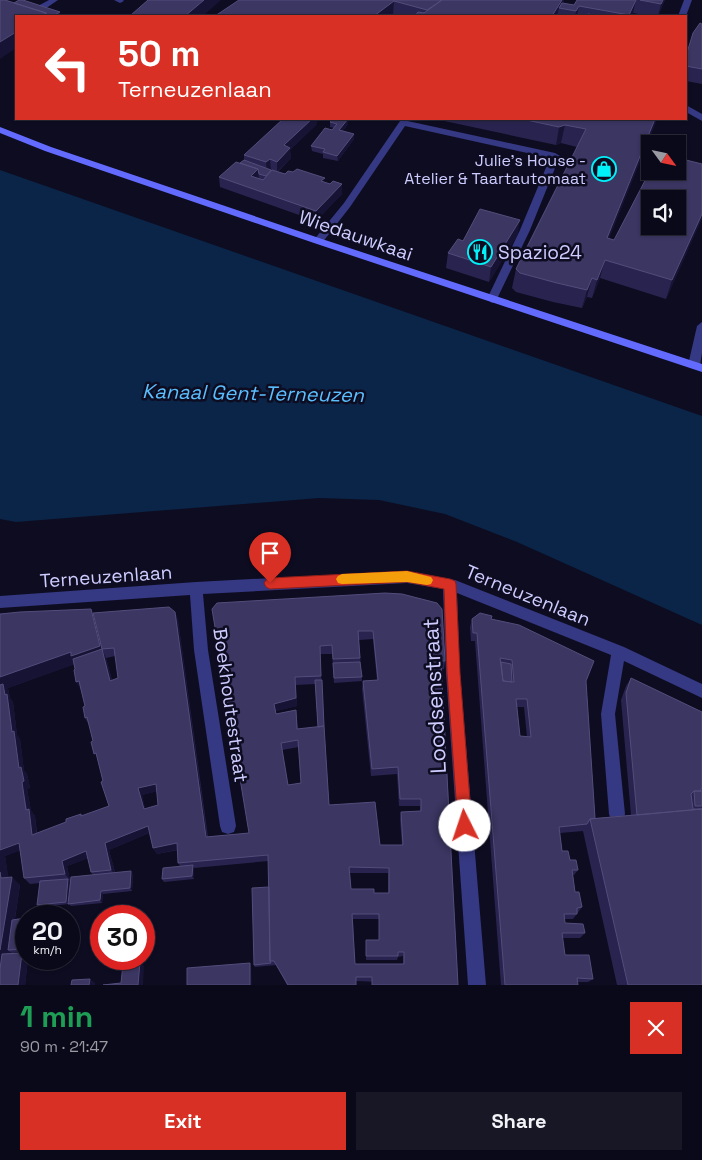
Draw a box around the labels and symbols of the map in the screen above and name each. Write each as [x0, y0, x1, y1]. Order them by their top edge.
north arrow [641, 135, 686, 180]
place label: Julie's House - Atelier & Taartautomaat [404, 150, 586, 189]
shop icon: Julie's House - Atelier & Taartautomaat [591, 156, 617, 182]
street label: Wiedauwkaai [296, 204, 416, 267]
restaurant icon: Spazio24 [467, 239, 493, 265]
place label: Spazio24 [498, 240, 582, 265]
water label: Kanaal Gent-Terneuzen [142, 378, 365, 408]
pin [249, 532, 291, 583]
street label: Terneuzenlaan [39, 559, 173, 594]
street label: Terneuzenlaan [462, 559, 594, 632]
street label: Loodsenstraat [416, 618, 452, 774]
street label: Boekhoutestraat [207, 626, 254, 784]
position arrow [438, 799, 490, 851]
speed limit sign: 30 [90, 905, 155, 970]

